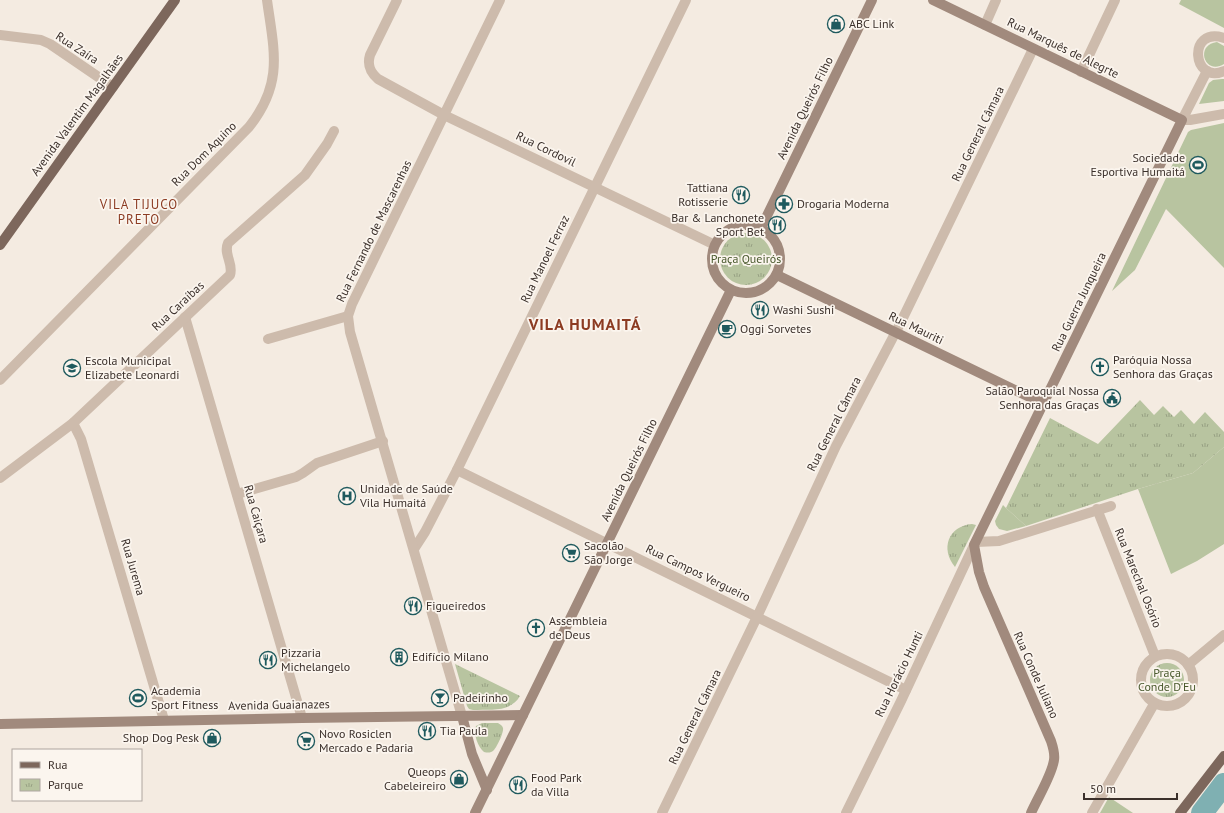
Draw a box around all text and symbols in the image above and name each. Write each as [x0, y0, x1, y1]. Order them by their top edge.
shop icon: ABC Link [826, 14, 846, 34]
street label: Rua Marquês de Alegrte [1005, 14, 1121, 81]
place label: ABC Link [849, 16, 895, 31]
street label: Rua Zaíra [53, 28, 101, 67]
street label: Avenida Valentim Magalhães [27, 51, 126, 179]
street label: Avenida Queirós Filho [773, 54, 836, 162]
street label: Rua General Câmara [948, 84, 1007, 184]
street label: Rua Dom Aquino [168, 118, 239, 189]
street label: Rua Cordovil [514, 128, 579, 170]
place label: Sociedade Esportiva Humaitá [1090, 150, 1185, 179]
sports icon: Sociedade Esportiva Humaitá [1188, 155, 1208, 175]
street label: Rua Fernando de Mascarenhas [333, 157, 415, 304]
place label: Tattiana Rotisserie [678, 180, 728, 209]
restaurant icon: Tattiana Rotisserie [731, 185, 751, 205]
pharmacy icon: Drogaria Moderna [774, 194, 794, 214]
district label: VILA TIJUCO PRETO [99, 196, 178, 228]
place label: Drogaria Moderna [797, 196, 889, 211]
place label: Bar & Lanchonete Sport Bet [671, 210, 764, 239]
street label: Rua Manoel Ferraz [517, 212, 572, 305]
restaurant icon: Bar & Lanchonete Sport Bet [767, 215, 787, 235]
street label: Rua Guerra Junqueira [1048, 250, 1109, 354]
park label: Praça Queirós [711, 251, 781, 266]
street label: Rua Caraíbas [148, 278, 207, 334]
restaurant icon: Washi Sushi [750, 300, 770, 320]
place label: Washi Sushi [773, 302, 834, 317]
street label: Rua Mauriti [886, 308, 946, 347]
district label: VILA HUMAITÁ [528, 314, 641, 334]
cafe icon: Oggi Sorvetes [717, 319, 737, 339]
place label: Oggi Sorvetes [740, 321, 811, 336]
place label: Paróquia Nossa Senhora das Graças [1113, 352, 1213, 381]
place label: Escola Municipal Elizabete Leonardi [85, 353, 179, 382]
church icon: Paróquia Nossa Senhora das Graças [1090, 357, 1110, 377]
school or university icon: Escola Municipal Elizabete Leonardi [62, 358, 82, 378]
street label: Rua General Câmara [803, 374, 864, 474]
place label: Salão Paroquial Nossa Senhora das Graças [985, 383, 1099, 412]
public building icon: Salão Paroquial Nossa Senhora das Graças [1102, 388, 1122, 408]
street label: Avenida Queirós Filho [597, 416, 660, 524]
place label: Unidade de Saúde Vila Humaitá [359, 481, 453, 510]
street label: Rua Caiçara [241, 483, 272, 545]
hospital icon: Unidade de Saúde Vila Humaitá [337, 486, 357, 506]
street label: Rua Marechal Osório [1112, 526, 1165, 630]
street label: Rua Jurema [118, 537, 149, 597]
place label: Sacolão São Jorge [584, 538, 633, 567]
street label: Rua Campos Vergueiro [643, 541, 753, 604]
supermarket icon: Sacolão São Jorge [561, 543, 581, 563]
restaurant icon: Figueiredos [403, 596, 423, 616]
place label: Figueiredos [426, 598, 486, 613]
place label: Assembleia de Deus [549, 613, 607, 642]
church icon: Assembleia de Deus [526, 618, 546, 638]
street label: Rua Horácio Hunti [871, 628, 926, 719]
street label: Rua Conde Juliano [1011, 629, 1062, 721]
place label: Pizzaria Michelangelo [281, 645, 350, 674]
building icon: Edifício Milano [389, 647, 409, 667]
place label: Edifício Milano [412, 649, 489, 664]
restaurant icon: Pizzaria Michelangelo [258, 650, 278, 670]
park label: Praça Conde D'Eu [1138, 665, 1196, 694]
street label: Rua General Câmara [665, 667, 724, 767]
place label: Academia Sport Fitness [151, 683, 218, 712]
sports icon: Academia Sport Fitness [128, 688, 148, 708]
bar icon: Padeirinho [430, 688, 450, 708]
place label: Padeirinho [453, 690, 508, 705]
street label: Avenida Guaianazes [228, 696, 330, 713]
restaurant icon: Tia Paula [417, 721, 437, 741]
place label: Tia Paula [440, 723, 487, 738]
place label: Novo Rosiclen Mercado e Padaria [319, 726, 413, 755]
shop icon: Shop Dog Pesk [202, 728, 222, 748]
place label: Shop Dog Pesk [123, 730, 199, 745]
supermarket icon: Novo Rosiclen Mercado e Padaria [296, 731, 316, 751]
legend [12, 749, 142, 801]
text: Rua [48, 757, 67, 772]
place label: Queops Cabeleireiro [384, 764, 446, 793]
shop icon: Queops Cabeleireiro [449, 769, 469, 789]
place label: Food Park da Villa [531, 770, 582, 799]
restaurant icon: Food Park da Villa [508, 775, 528, 795]
scale bar [1084, 775, 1177, 801]
text: Parque [48, 777, 83, 792]
text: 50 m [1090, 781, 1116, 796]

